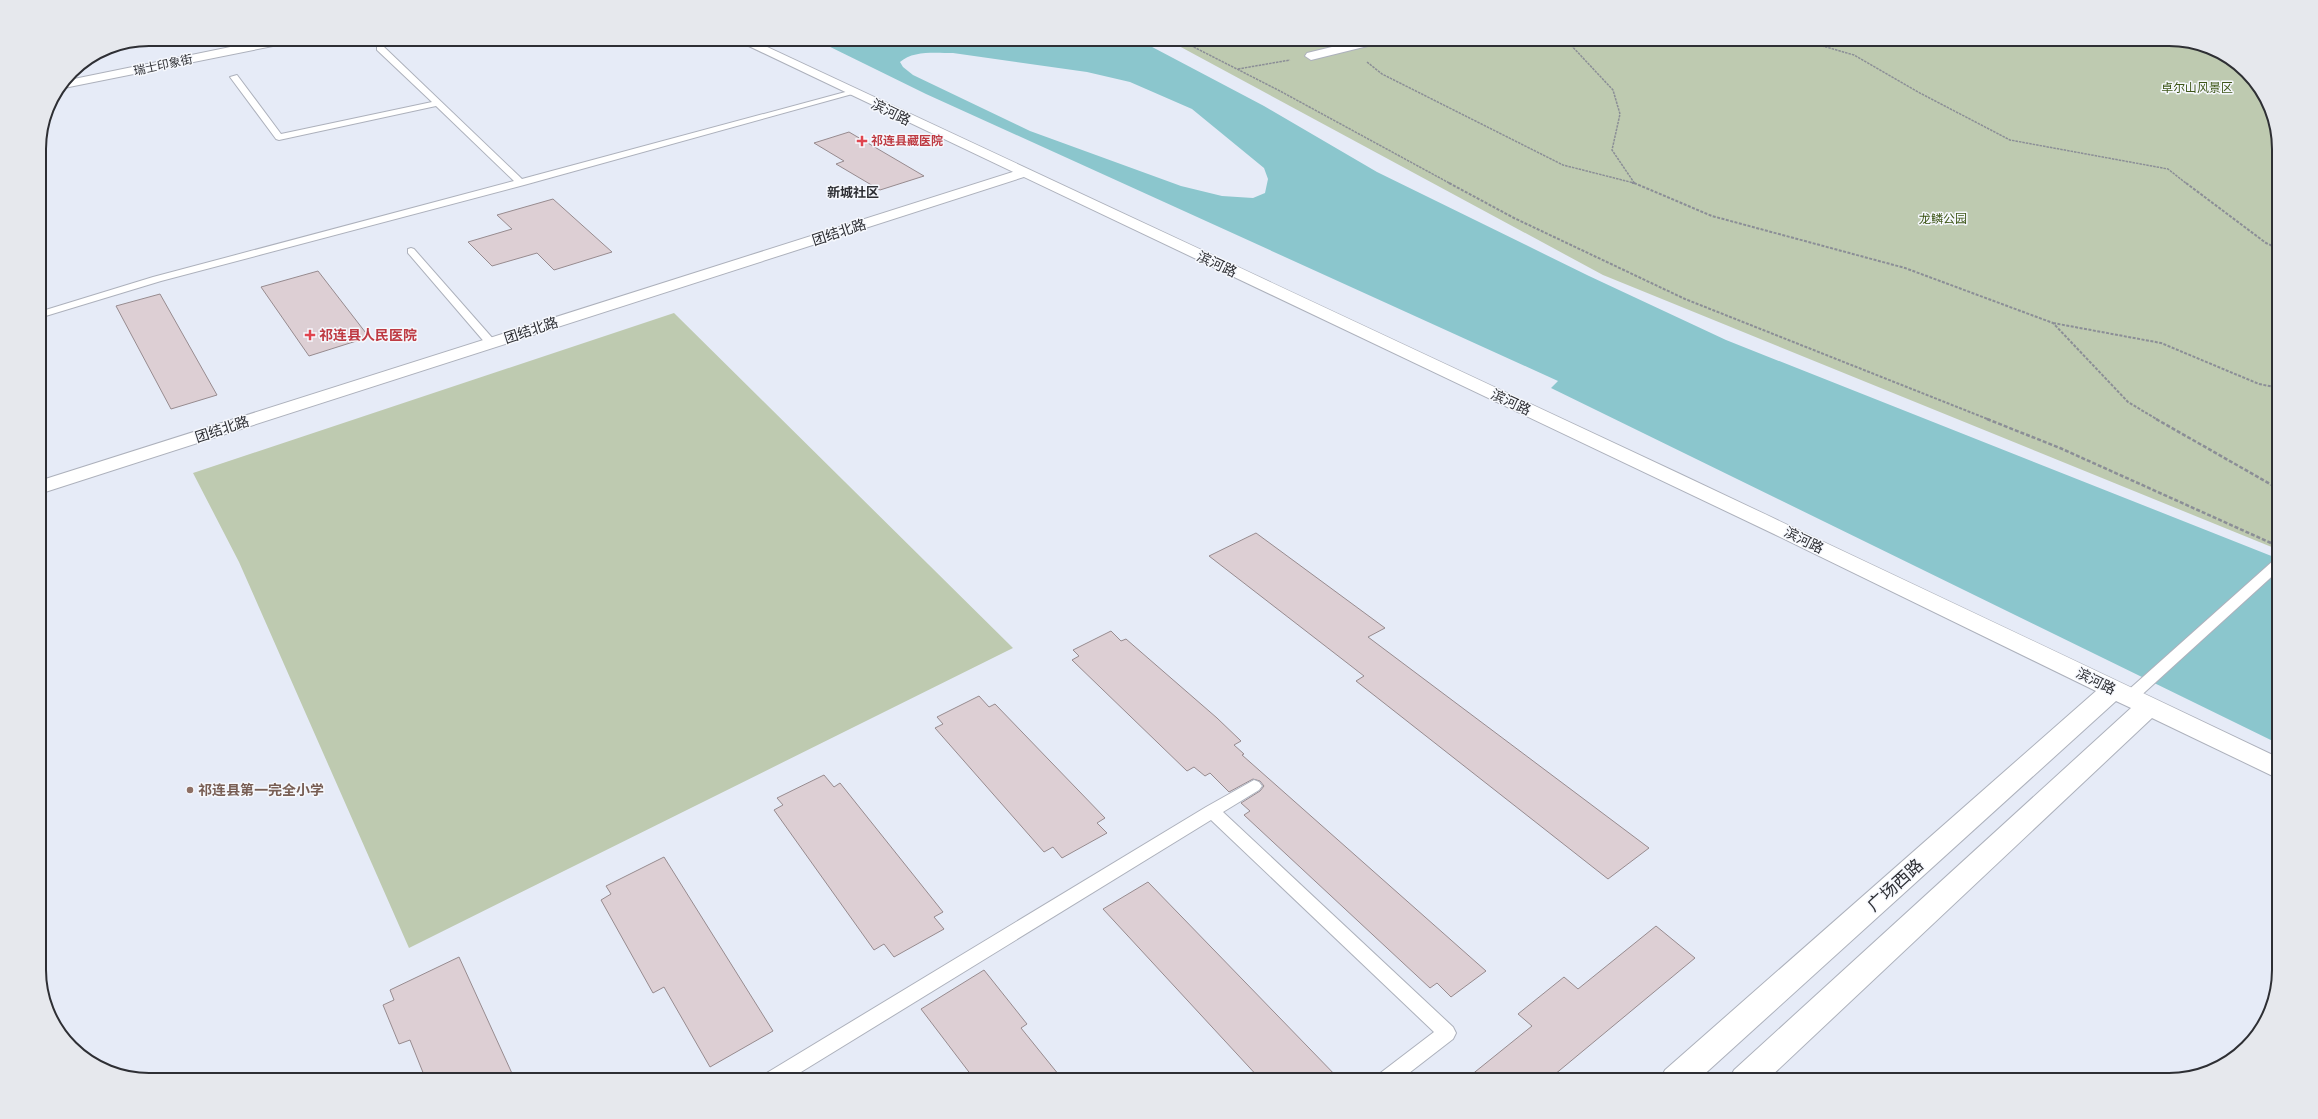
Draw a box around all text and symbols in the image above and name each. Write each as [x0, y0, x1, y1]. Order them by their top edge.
street label: 瑞士印象街 [132, 51, 194, 79]
park label: 卓尔山风景区 [2161, 80, 2233, 96]
street label: 滨河路 [868, 95, 914, 129]
place label: 祁连县藏医院 [871, 133, 943, 149]
marker: 祁连县藏医院 [856, 135, 868, 147]
district label: 新城社区 [827, 184, 879, 201]
park label: 龙鳞公园 [1919, 211, 1967, 227]
street label: 团结北路 [810, 215, 868, 249]
street label: 滨河路 [1194, 247, 1240, 281]
street label: 团结北路 [502, 313, 560, 347]
place label: 祁连县人民医院 [319, 326, 417, 344]
marker: 祁连县人民医院 [304, 329, 316, 341]
street label: 滨河路 [1488, 385, 1534, 419]
street label: 团结北路 [193, 412, 251, 446]
street label: 滨河路 [1781, 523, 1827, 557]
street label: 滨河路 [2073, 664, 2119, 698]
place label: 祁连县第一完全小学 [198, 781, 324, 799]
marker: 祁连县第一完全小学 [185, 785, 195, 795]
street label: 广场西路 [1862, 854, 1928, 916]

